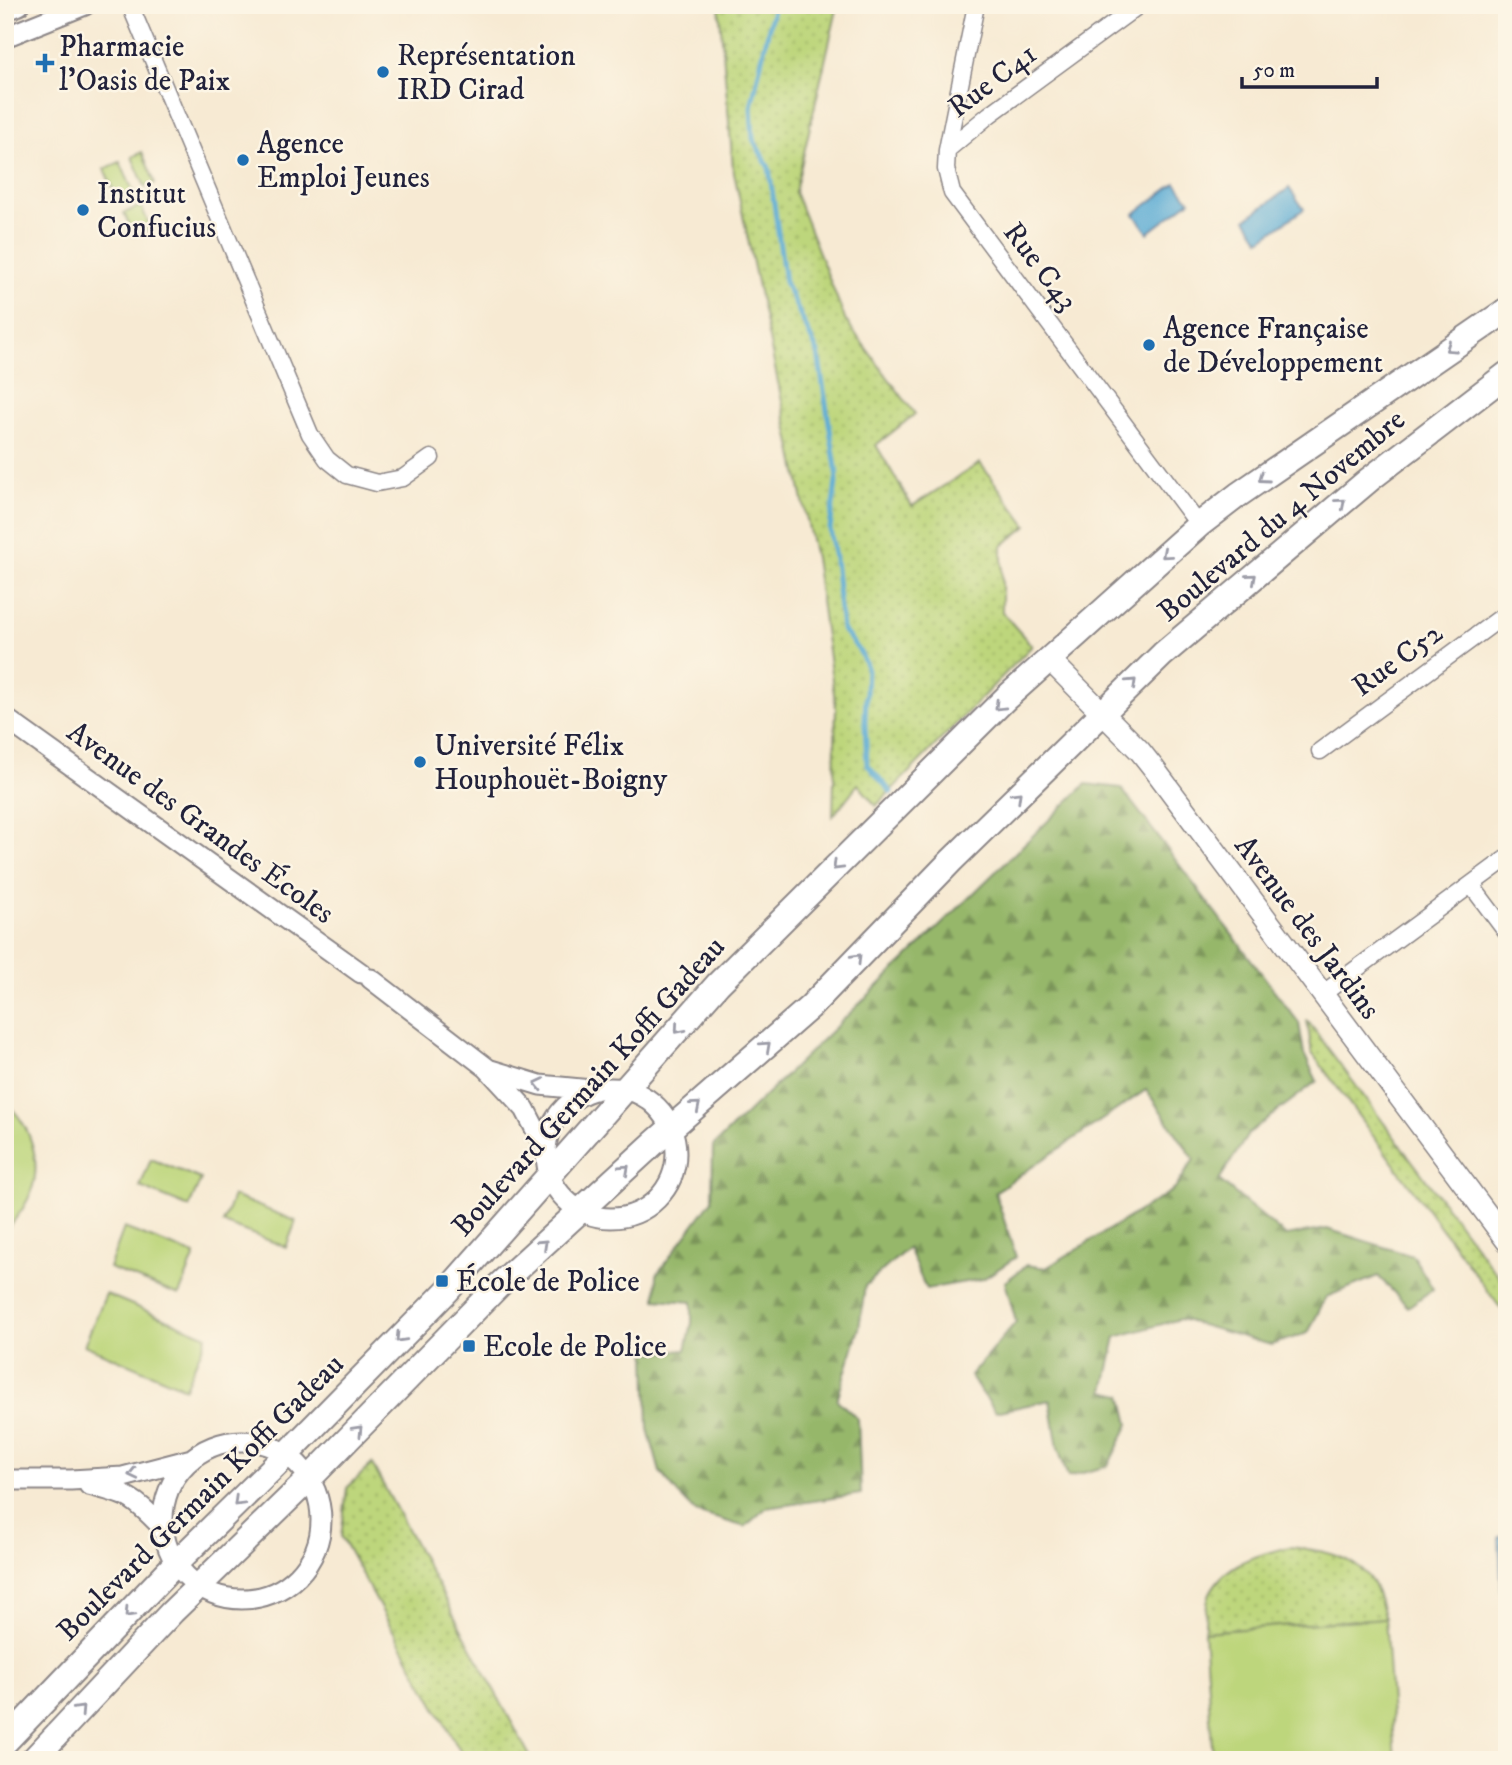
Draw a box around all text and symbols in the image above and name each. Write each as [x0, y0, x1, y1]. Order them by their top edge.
place label: Pharmacie l'Oasis de Paix [59, 29, 231, 100]
street label: Rue C41 [941, 36, 1045, 127]
place label: Représentation IRD Cirad [397, 38, 576, 109]
scale bar [1242, 46, 1377, 90]
marker: Pharmacie l'Oasis de Paix [37, 55, 53, 71]
text: 50 m [1253, 58, 1295, 84]
marker: Représentation IRD Cirad [375, 64, 391, 80]
place label: Agence Emploi Jeunes [257, 126, 430, 197]
marker: Agence Emploi Jeunes [235, 152, 251, 168]
place label: Institut Confucius [97, 176, 216, 247]
marker: Institut Confucius [75, 202, 91, 218]
street label: Rue C43 [994, 215, 1085, 319]
place label: Agence Française de Développement [1163, 311, 1383, 382]
marker: Agence Française de Développement [1141, 337, 1157, 353]
one-way arrow [1445, 340, 1458, 352]
street label: Boulevard du 4 Novembre [1151, 402, 1413, 630]
one-way arrow [1258, 470, 1271, 482]
one-way arrow [1333, 499, 1346, 511]
one-way arrow [1162, 546, 1175, 558]
one-way arrow [1244, 574, 1257, 586]
street label: Rue C52 [1345, 615, 1451, 705]
one-way arrow [1124, 679, 1137, 692]
one-way arrow [994, 697, 1007, 710]
street label: Avenue des Grandes Écoles [59, 713, 341, 933]
place label: Université Félix Houphouët-Boigny [434, 728, 668, 799]
marker: Université Félix Houphouët-Boigny [412, 754, 428, 770]
one-way arrow [1009, 792, 1022, 805]
street label: Avenue des Jardins [1226, 829, 1388, 1027]
one-way arrow [833, 858, 846, 871]
street label: Boulevard Germain Koffi Gadeau [445, 929, 734, 1245]
one-way arrow [849, 953, 862, 966]
one-way arrow [675, 1021, 687, 1034]
one-way arrow [758, 1042, 771, 1054]
one-way arrow [533, 1078, 545, 1092]
one-way arrow [688, 1102, 701, 1114]
one-way arrow [617, 1165, 630, 1178]
one-way arrow [535, 1240, 548, 1253]
place label: École de Police [456, 1263, 640, 1301]
marker: École de Police [434, 1273, 450, 1289]
place label: Ecole de Police [483, 1329, 667, 1366]
one-way arrow [396, 1330, 409, 1343]
marker: Ecole de Police [461, 1338, 477, 1354]
street label: Boulevard Germain Koffi Gadeau [50, 1347, 352, 1649]
one-way arrow [349, 1425, 362, 1438]
one-way arrow [127, 1466, 139, 1480]
one-way arrow [233, 1494, 246, 1507]
one-way arrow [124, 1605, 137, 1618]
one-way arrow [71, 1705, 84, 1718]

